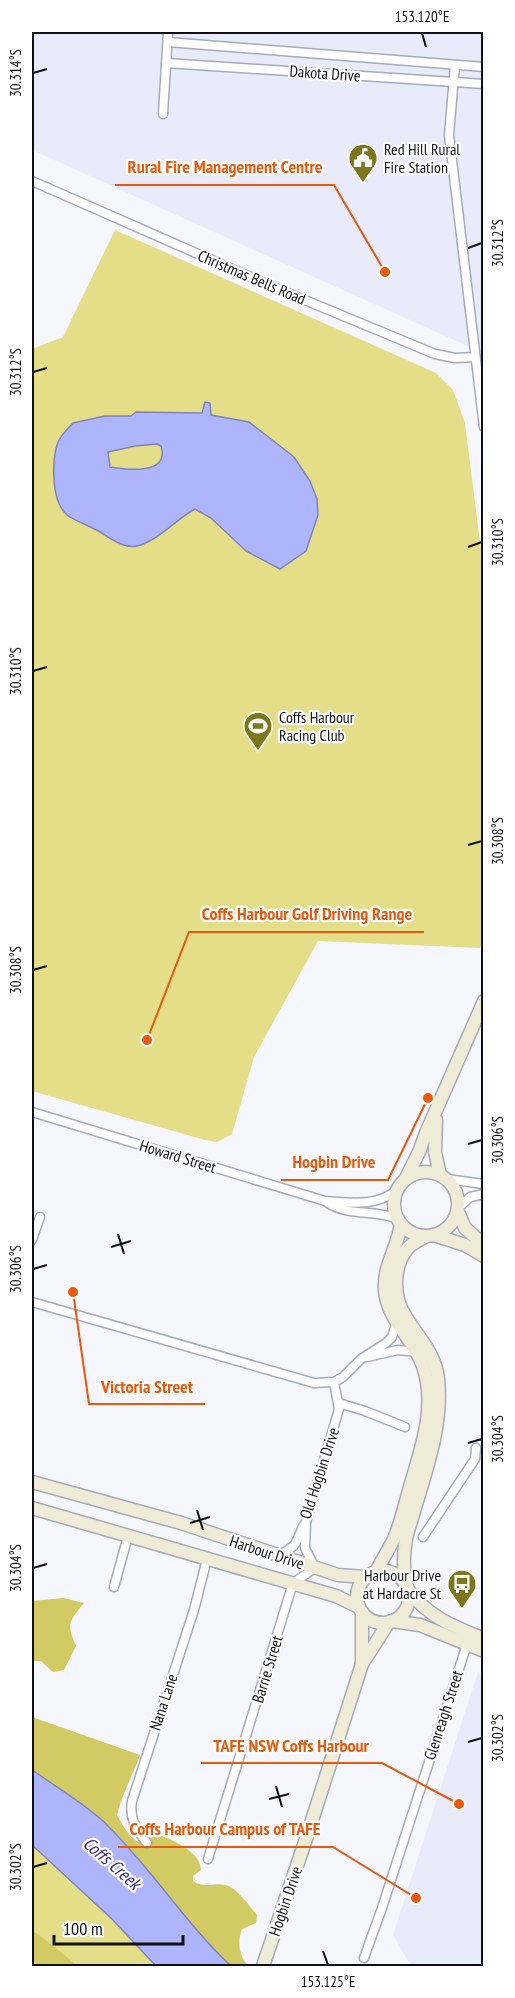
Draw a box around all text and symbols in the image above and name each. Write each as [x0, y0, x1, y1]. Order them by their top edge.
text: 153.120°E [395, 7, 449, 26]
text: 30.314°S [6, 49, 25, 97]
street label: Dakota Drive [289, 61, 361, 85]
place label: Red Hill Rural Fire Station [384, 139, 460, 177]
public building icon: Red Hill Rural Fire Station [347, 142, 379, 184]
callout: Rural Fire Management Centre [115, 149, 334, 185]
text: Rural Fire Management Centre [128, 155, 323, 178]
text: 30.312°S [488, 219, 507, 267]
street label: Christmas Bells Road [195, 245, 309, 309]
text: 30.312°S [6, 348, 25, 396]
text: 30.310°S [488, 518, 507, 566]
text: 30.310°S [6, 647, 25, 695]
place label: Coffs Harbour Racing Club [279, 707, 355, 745]
sports icon: Coffs Harbour Racing Club [242, 710, 274, 752]
text: 30.308°S [488, 817, 507, 865]
callout: Coffs Harbour Golf Driving Range [189, 896, 424, 932]
text: Coffs Harbour Golf Driving Range [202, 902, 412, 925]
text: 30.308°S [6, 946, 25, 994]
text: 30.306°S [488, 1116, 507, 1164]
street label: Howard Street [137, 1135, 219, 1177]
callout: Hogbin Drive [281, 1144, 388, 1180]
text: Hogbin Drive [292, 1150, 376, 1173]
text: 30.306°S [6, 1245, 25, 1293]
callout: Victoria Street [89, 1368, 205, 1404]
text: Victoria Street [100, 1375, 194, 1398]
text: 30.304°S [488, 1415, 507, 1463]
street label: Old Hogbin Drive [295, 1425, 343, 1521]
street label: Harbour Drive [227, 1531, 307, 1573]
text: 30.304°S [6, 1544, 25, 1592]
place label: Harbour Drive at Hardacre St [363, 1565, 442, 1603]
bus stop icon: Harbour Drive at Hardacre St [446, 1568, 478, 1610]
street label: Barrie Street [247, 1632, 287, 1705]
street label: Glenreagh Street [419, 1667, 467, 1762]
street label: Nana Lane [144, 1671, 182, 1733]
text: 30.302°S [488, 1714, 507, 1762]
callout: TAFE NSW Coffs Harbour [201, 1727, 382, 1763]
text: TAFE NSW Coffs Harbour [213, 1734, 370, 1757]
callout: Coffs Harbour Campus of TAFE [118, 1811, 333, 1847]
text: Coffs Harbour Campus of TAFE [129, 1817, 321, 1840]
water label: Coffs Creek [78, 1832, 147, 1896]
text: 30.302°S [6, 1843, 25, 1891]
street label: Hogbin Drive [264, 1864, 306, 1938]
scale bar [54, 1908, 183, 1946]
text: 100 m [63, 1917, 103, 1940]
text: 153.125°E [301, 1972, 355, 1991]

